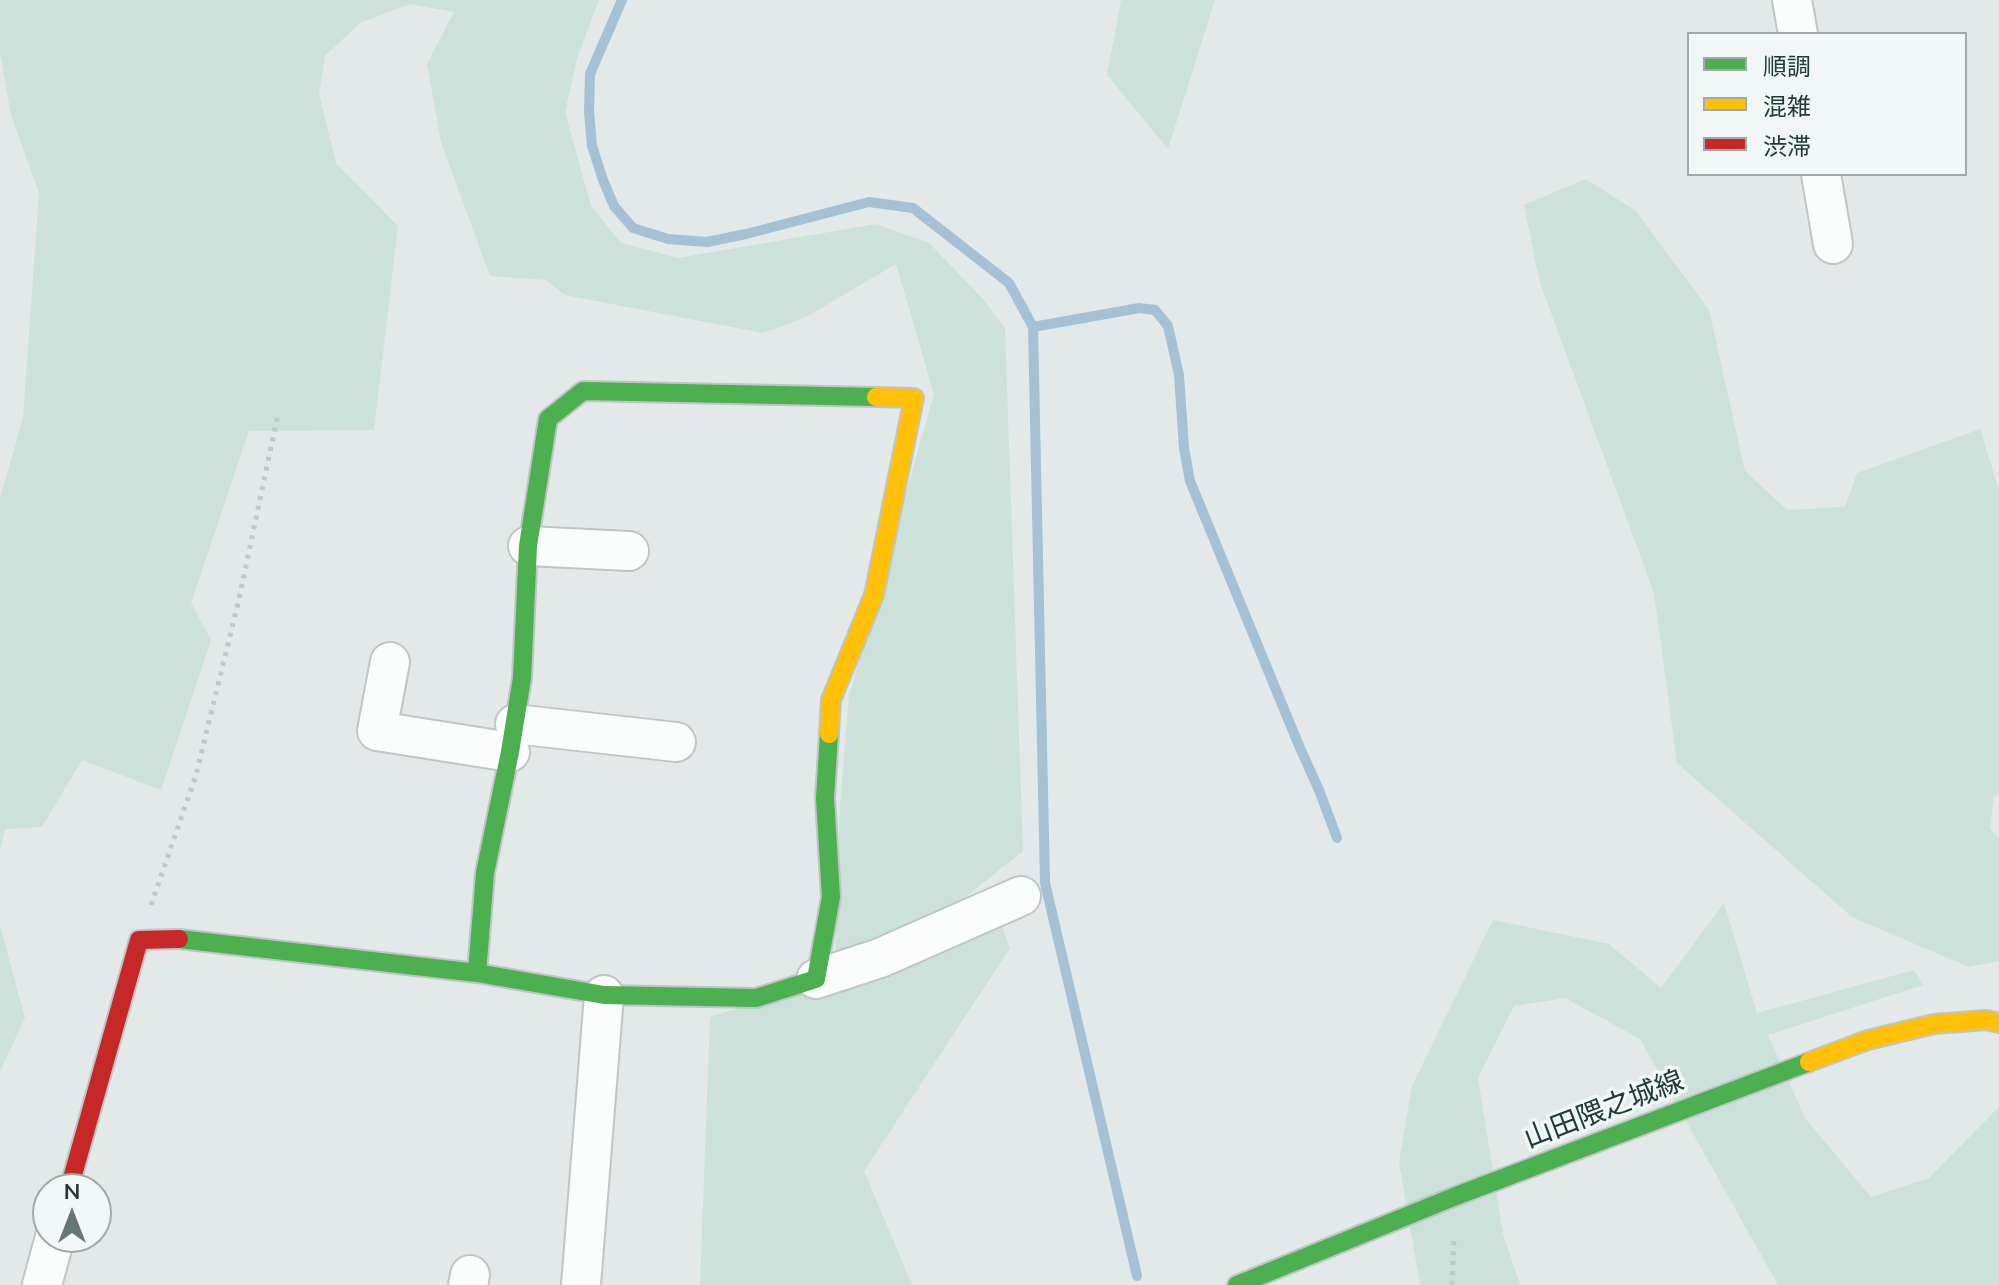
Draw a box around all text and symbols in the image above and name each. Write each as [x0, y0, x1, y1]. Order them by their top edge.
legend [1687, 32, 1967, 176]
text: 順調 [1763, 51, 1811, 81]
text: 混雑 [1763, 91, 1811, 121]
text: 渋滞 [1763, 131, 1811, 161]
street label: 山田隈之城線 [1520, 1064, 1688, 1156]
north arrow [32, 1173, 112, 1253]
text: N [64, 1177, 80, 1205]

